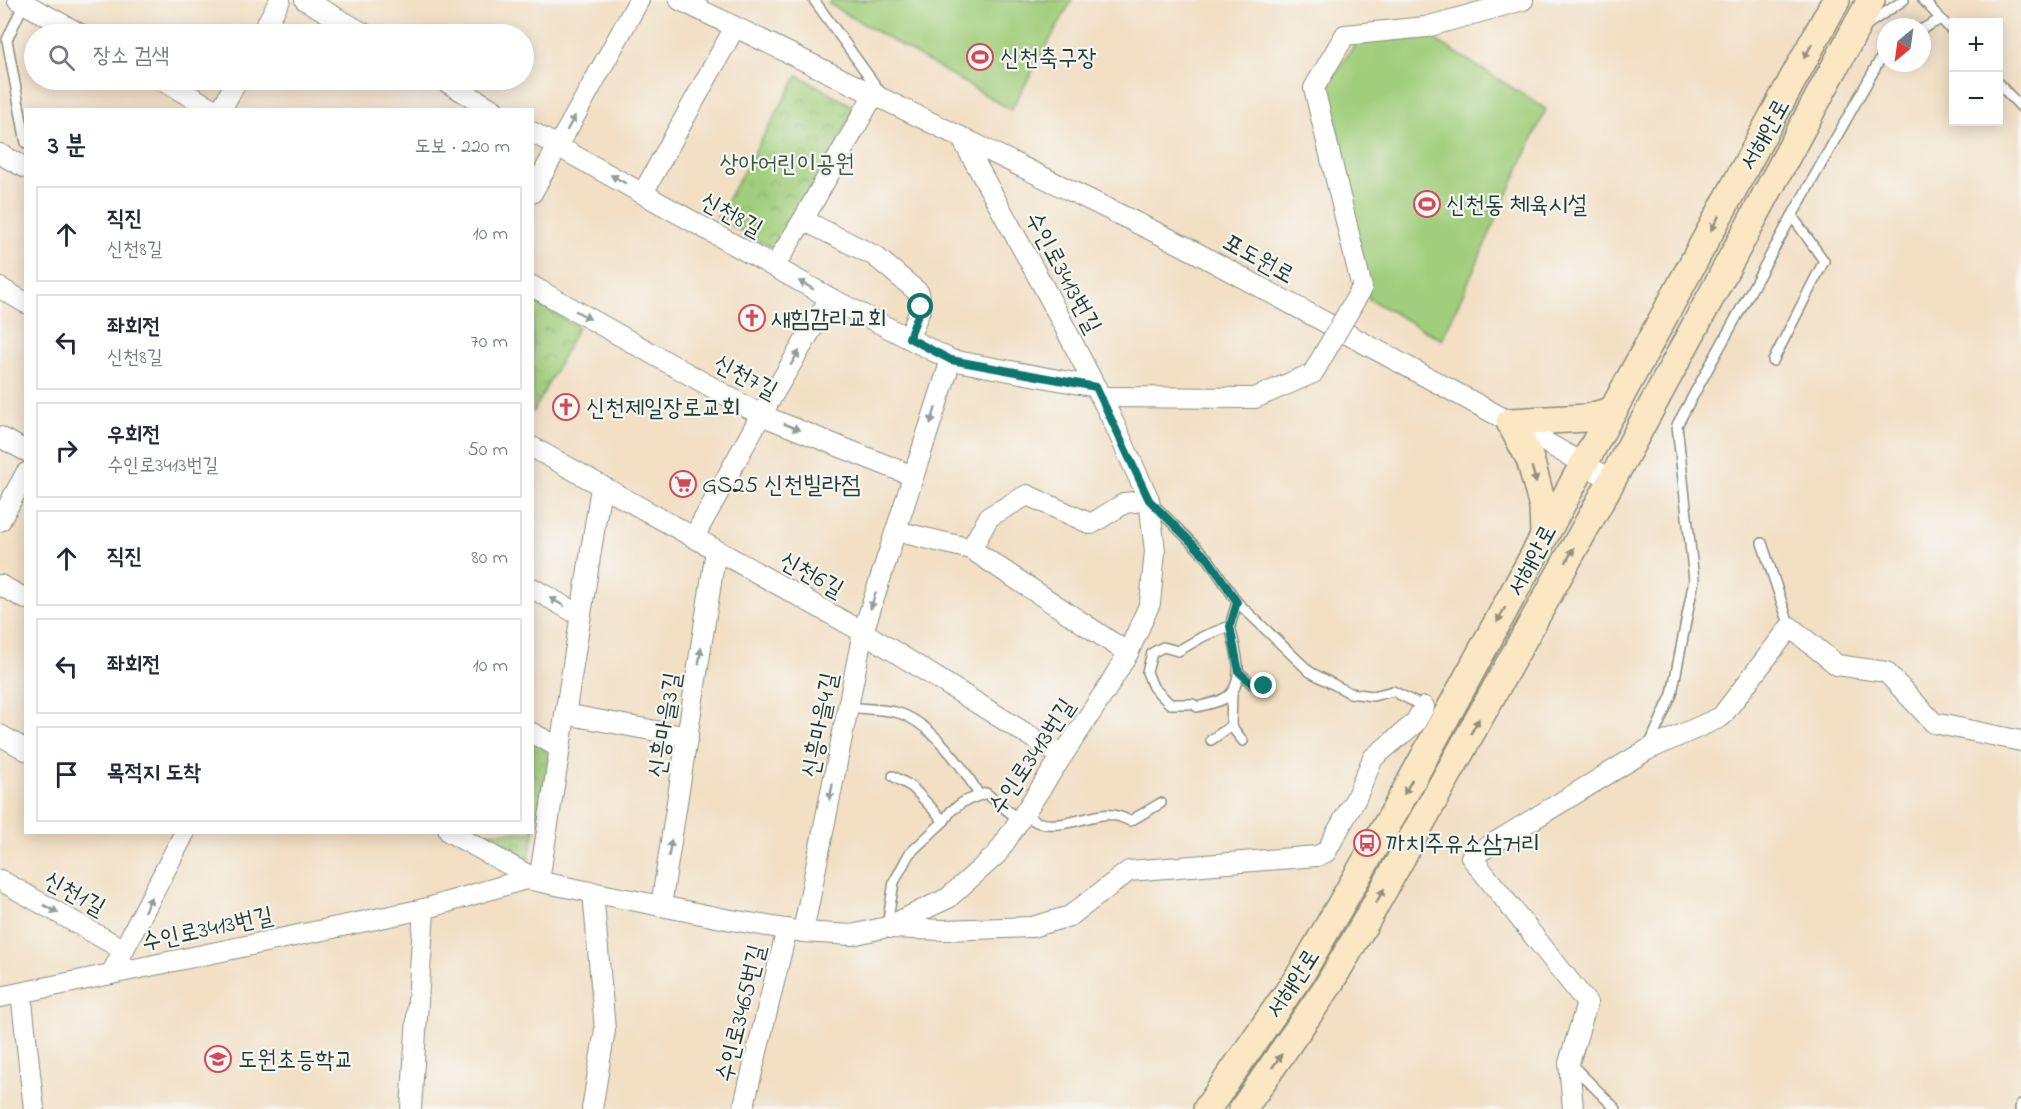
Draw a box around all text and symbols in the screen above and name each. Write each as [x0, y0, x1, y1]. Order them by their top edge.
north arrow [1877, 18, 1931, 72]
map controls [1949, 18, 2003, 126]
button: + [1949, 18, 2003, 72]
search box [24, 24, 534, 90]
icon: search [45, 41, 78, 74]
text: 장소 검색 [93, 41, 169, 73]
sports icon: 신천축구장 [965, 42, 995, 72]
place label: 신천축구장 [1000, 42, 1097, 77]
one-way arrow [1803, 43, 1813, 60]
button: − [1949, 72, 2003, 126]
street label: 서해안로 [1732, 93, 1800, 177]
one-way arrow [566, 114, 576, 131]
text: 3 분 [48, 128, 86, 166]
text: 도보 · 220 m [415, 133, 510, 162]
park label: 상아어린이공원 [719, 148, 855, 183]
one-way arrow [609, 174, 626, 184]
street label: 신천8길 [693, 185, 769, 248]
sports icon: 신천동 체육시설 [1412, 189, 1442, 219]
place label: 신천동 체육시설 [1446, 189, 1587, 224]
text: 직진 [107, 204, 142, 236]
street label: 수인로3413번길 [1015, 206, 1109, 341]
one-way arrow [1710, 215, 1720, 232]
icon: ahead [50, 218, 83, 251]
text: 10 m [472, 220, 508, 249]
street label: 포도원로 [1216, 226, 1300, 294]
text: 신천8길 [107, 236, 163, 265]
one-way arrow [797, 280, 814, 290]
route start [907, 293, 933, 319]
church icon: 새힘감리교회 [737, 303, 767, 333]
place label: 새힘감리교회 [771, 303, 887, 338]
one-way arrow [575, 309, 592, 319]
text: 좌회전 [107, 312, 160, 344]
icon: left [50, 326, 83, 359]
text: 70 m [471, 328, 508, 357]
text: 신천8길 [107, 344, 163, 373]
street label: 신천7길 [707, 347, 783, 410]
one-way arrow [789, 350, 800, 366]
church icon: 신천제일장로교회 [551, 392, 581, 422]
place label: 신천제일장로교회 [586, 392, 741, 427]
one-way arrow [928, 407, 937, 425]
text: 우회전 [107, 420, 160, 452]
one-way arrow [783, 422, 801, 432]
icon: right [50, 434, 83, 467]
text: 50 m [467, 436, 508, 465]
text: 수인로3413번길 [107, 452, 219, 481]
one-way arrow [1530, 466, 1540, 484]
supermarket icon: GS25 신천빌라점 [668, 469, 698, 499]
place label: GS25 신천빌라점 [702, 469, 861, 504]
street label: 서해안로 [1500, 519, 1567, 603]
icon: ahead [50, 542, 83, 575]
text: 직진 [107, 542, 142, 574]
text: 80 m [471, 544, 508, 573]
street label: 신천6길 [772, 544, 849, 608]
one-way arrow [1565, 546, 1575, 563]
one-way arrow [868, 592, 877, 610]
one-way arrow [548, 597, 565, 607]
one-way arrow [1496, 607, 1506, 624]
one-way arrow [696, 646, 705, 665]
icon: left [50, 650, 83, 683]
text: 좌회전 [107, 650, 160, 682]
text: 10 m [472, 652, 508, 681]
street label: 신흥마을3길 [641, 670, 692, 781]
street label: 신흥마을4길 [794, 670, 849, 781]
route end [1250, 672, 1276, 698]
street label: 수인로3413번길 [981, 692, 1085, 823]
one-way arrow [1470, 717, 1480, 734]
icon: arrive [50, 758, 83, 791]
text: 목적지 도착 [107, 758, 201, 790]
one-way arrow [1403, 779, 1413, 796]
one-way arrow [826, 782, 835, 801]
bus stop icon: 까치주유소삼거리 [1352, 828, 1382, 858]
place label: 까치주유소삼거리 [1386, 828, 1541, 863]
one-way arrow [666, 839, 675, 858]
street label: 신천1길 [37, 864, 111, 926]
one-way arrow [1375, 887, 1385, 904]
one-way arrow [143, 895, 153, 912]
street label: 수인로3413번길 [138, 899, 277, 961]
one-way arrow [43, 903, 59, 914]
street label: 수인로3465번길 [708, 941, 776, 1086]
street label: 서해안로 [1258, 942, 1330, 1026]
school or university icon: 도원초등학교 [203, 1044, 233, 1074]
place label: 도원초등학교 [238, 1044, 354, 1079]
one-way arrow [1271, 1054, 1283, 1070]

